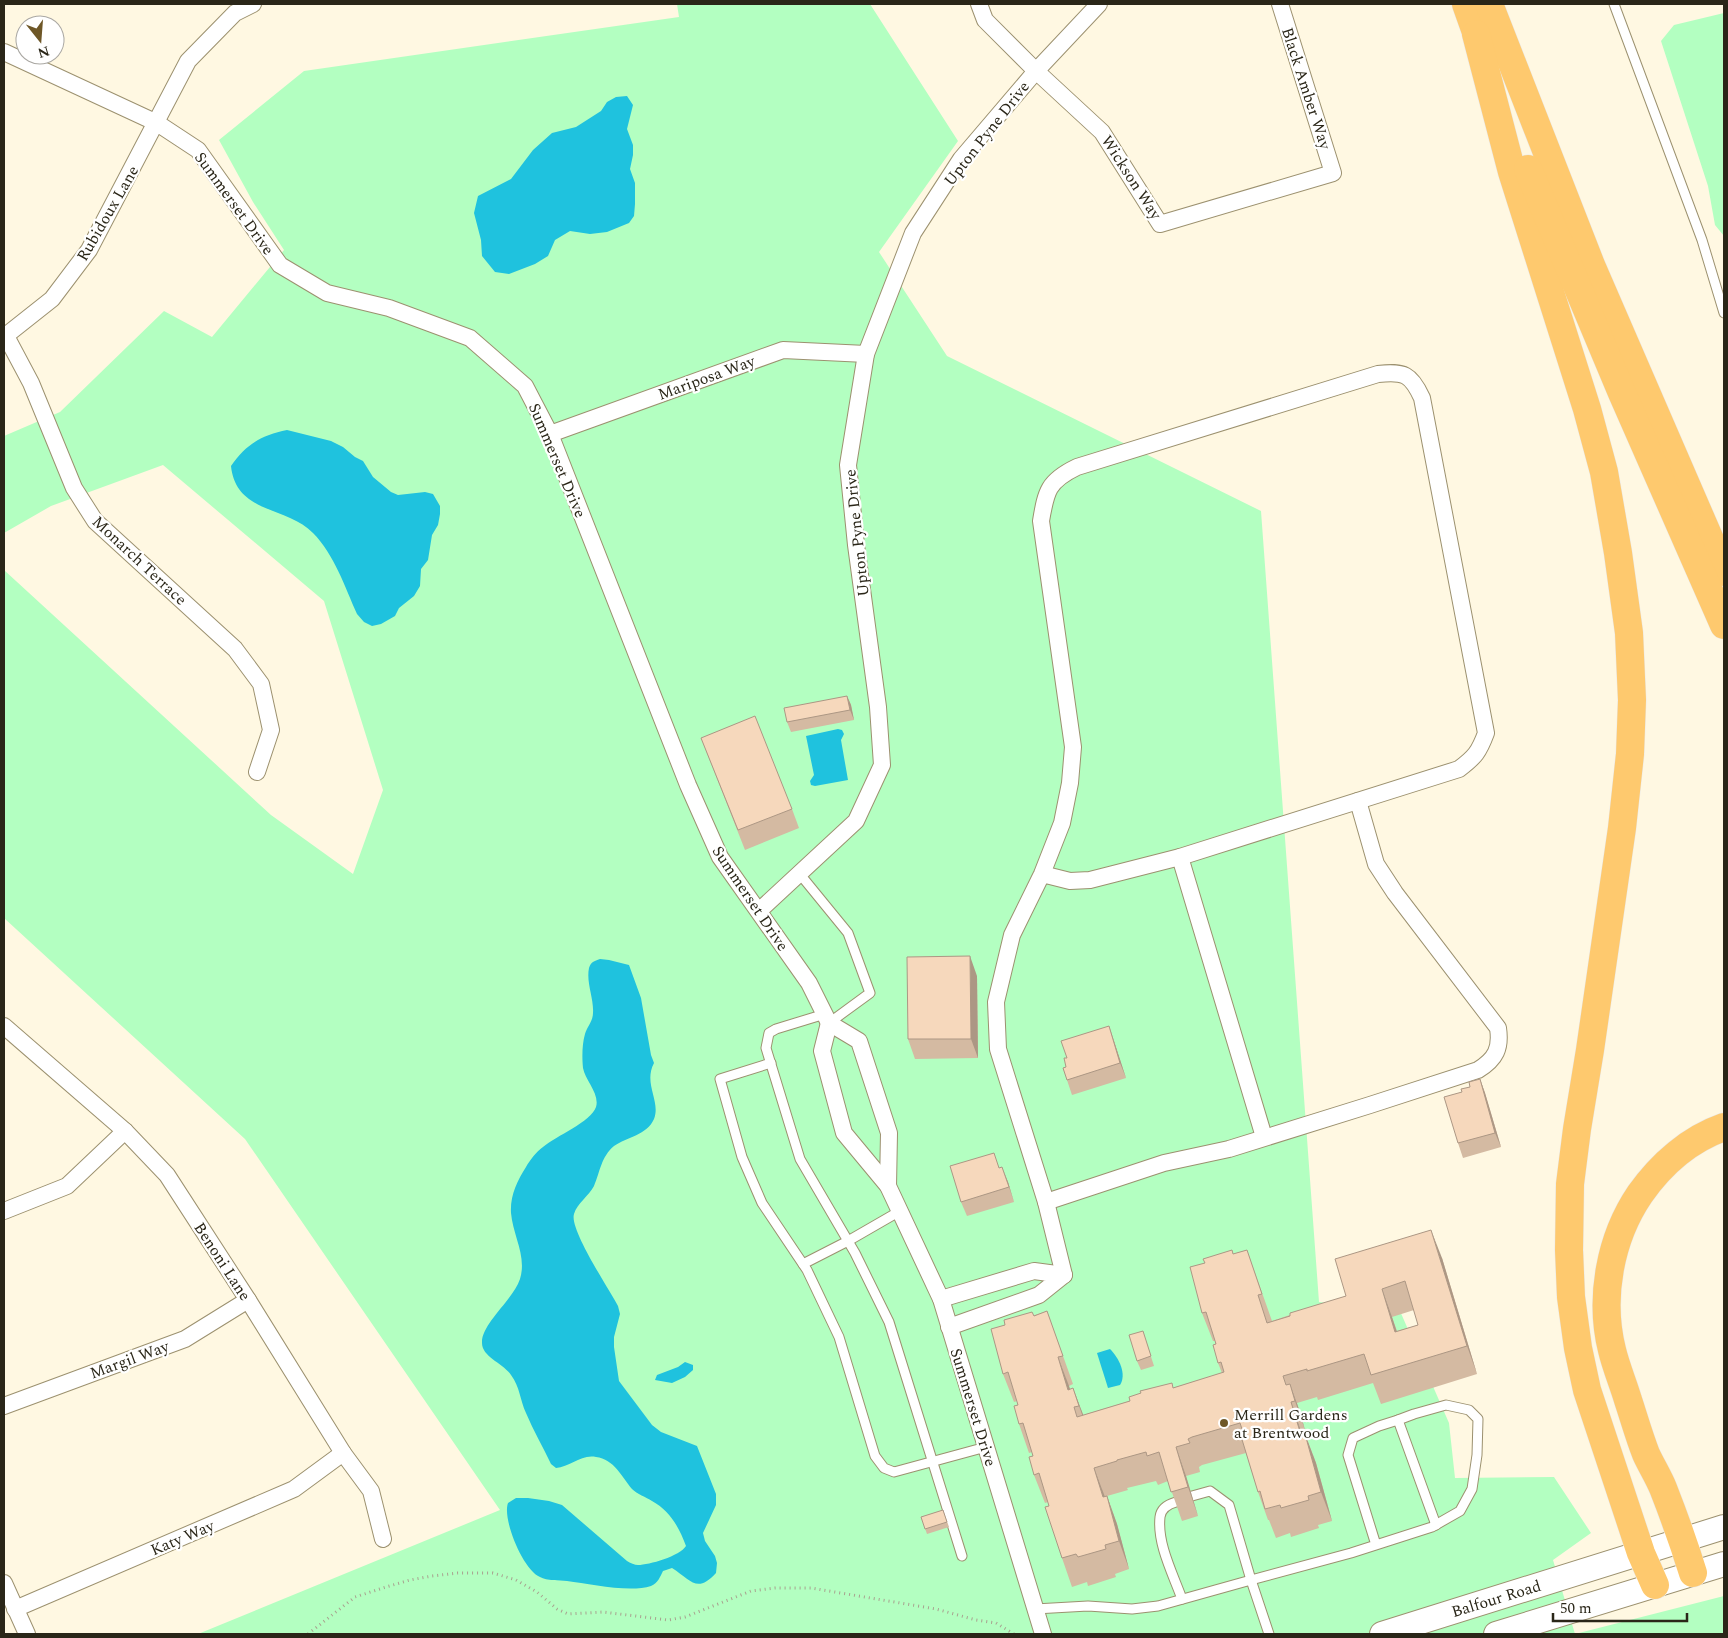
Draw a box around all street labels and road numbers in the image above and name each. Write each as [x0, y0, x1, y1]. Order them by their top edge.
street label: Black Amber Way [1275, 24, 1337, 154]
street label: Upton Pyne Drive [938, 76, 1036, 191]
street label: Wickson Way [1095, 131, 1168, 226]
street label: Summerset Drive [188, 147, 280, 260]
street label: Rubidoux Lane [71, 161, 145, 266]
street label: Mariposa Way [654, 349, 760, 407]
street label: Summerset Drive [522, 399, 592, 522]
street label: Upton Pyne Drive [838, 468, 876, 598]
street label: Monarch Terrace [86, 510, 192, 611]
street label: Summerset Drive [706, 841, 794, 956]
street label: Benoni Lane [188, 1217, 257, 1306]
street label: Margil Way [86, 1334, 174, 1385]
street label: Summerset Drive [944, 1345, 1002, 1469]
street label: Katy Way [147, 1513, 219, 1562]
street label: Balfour Road [1449, 1574, 1544, 1624]

